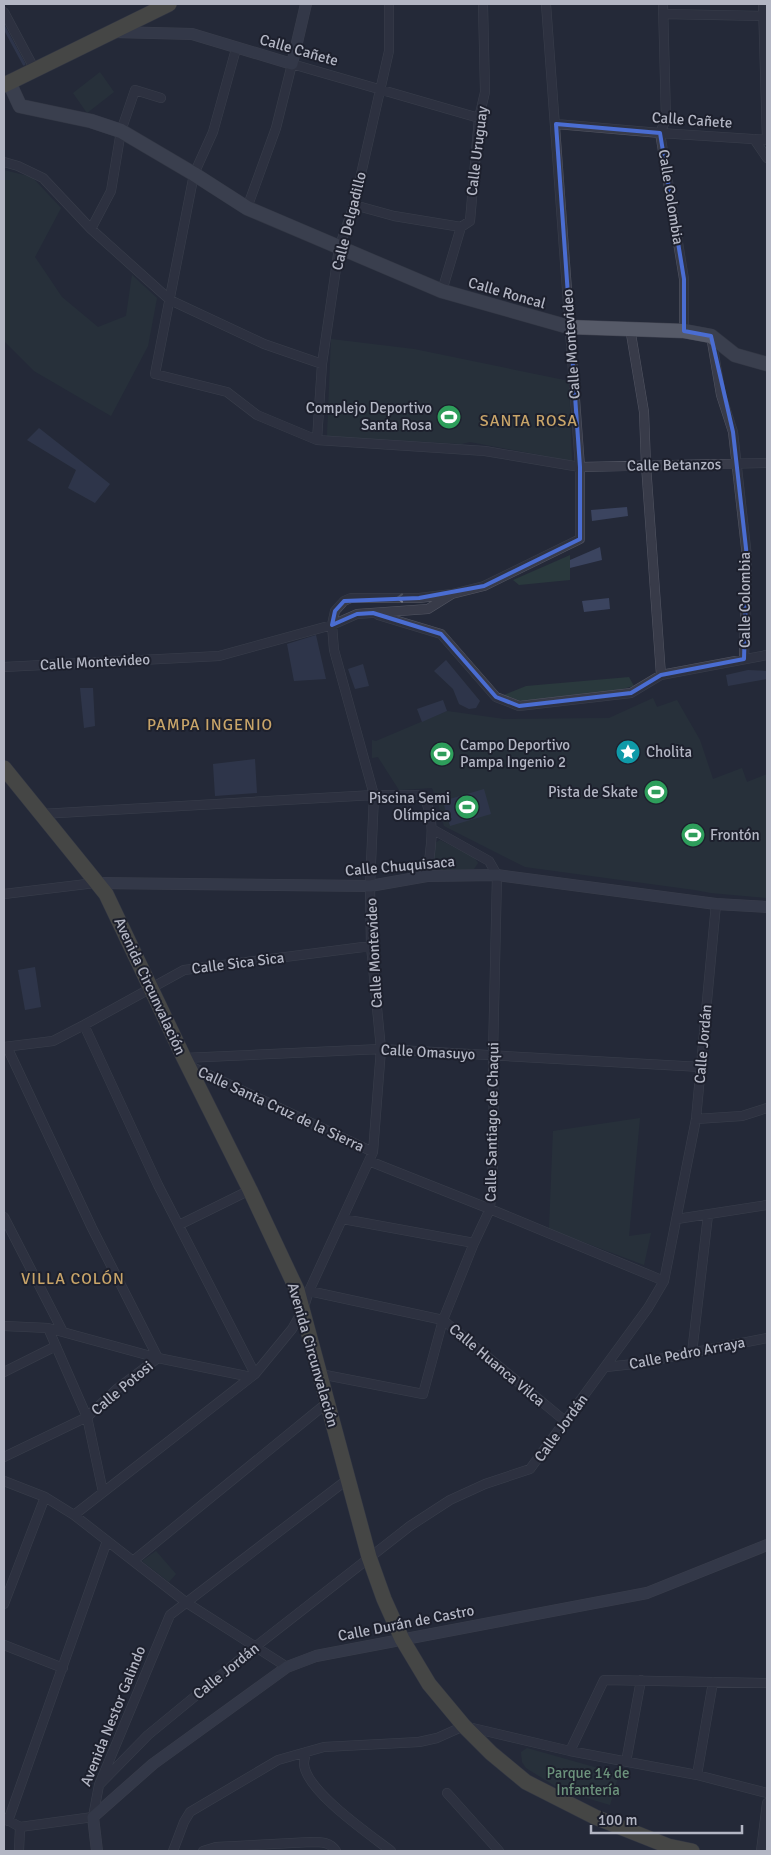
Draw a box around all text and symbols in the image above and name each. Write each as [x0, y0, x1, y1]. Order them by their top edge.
street label: Calle Cañete [258, 30, 340, 70]
street label: Calle Uruguay [463, 105, 491, 197]
street label: Calle Cañete [651, 108, 733, 132]
street label: Calle Colombia [655, 148, 687, 246]
street label: Calle Delgadillo [328, 170, 370, 272]
street label: Calle Roncal [466, 273, 548, 313]
street label: Calle Montevideo [558, 288, 584, 400]
place label: Complejo Deportivo Santa Rosa [306, 399, 432, 434]
sports icon: Complejo Deportivo Santa Rosa [436, 404, 462, 430]
district label: SANTA ROSA [480, 411, 578, 431]
street label: Calle Betanzos [627, 455, 722, 475]
street label: Calle Colombia [736, 552, 754, 648]
one-way arrow [396, 593, 412, 603]
street label: Calle Montevideo [39, 650, 151, 674]
district label: PAMPA INGENIO [147, 715, 273, 735]
place label: Campo Deportivo Pampa Ingenio 2 [460, 736, 570, 771]
place icon: Cholita [615, 739, 641, 765]
sports icon: Campo Deportivo Pampa Ingenio 2 [429, 741, 455, 767]
place label: Cholita [646, 743, 692, 761]
sports icon: Pista de Skate [643, 779, 669, 805]
place label: Pista de Skate [548, 783, 638, 801]
place label: Piscina Semi Olímpica [369, 789, 450, 824]
sports icon: Piscina Semi Olímpica [454, 794, 480, 820]
sports icon: Frontón [680, 822, 706, 848]
place label: Frontón [710, 826, 760, 844]
street label: Calle Chuquisaca [344, 852, 456, 880]
street label: Calle Montevideo [362, 897, 386, 1009]
street label: Avenida Circunvalación [110, 914, 190, 1058]
street label: Calle Sica Sica [191, 948, 285, 978]
street label: Calle Jordán [691, 1004, 715, 1084]
street label: Calle Omasuyo [380, 1041, 476, 1063]
street label: Calle Santiago de Chaqui [482, 1042, 502, 1202]
street label: Calle Santa Cruz de la Sierra [195, 1062, 367, 1156]
district label: VILLA COLÓN [21, 1269, 125, 1289]
street label: Avenida Circunvalación [284, 1281, 342, 1429]
street label: Calle Huanca Vilca [445, 1320, 549, 1410]
street label: Calle Pedro Arraya [628, 1333, 746, 1373]
street label: Calle Potosi [87, 1357, 157, 1419]
street label: Calle Jordán [530, 1391, 592, 1465]
street label: Calle Durán de Castro [336, 1601, 476, 1645]
street label: Calle Jordán [189, 1639, 263, 1703]
street label: Avenida Nestor Galindo [77, 1643, 149, 1789]
park label: Parque 14 de Infantería [546, 1764, 630, 1799]
scale bar [591, 1802, 742, 1834]
text: 100 m [598, 1811, 638, 1829]

